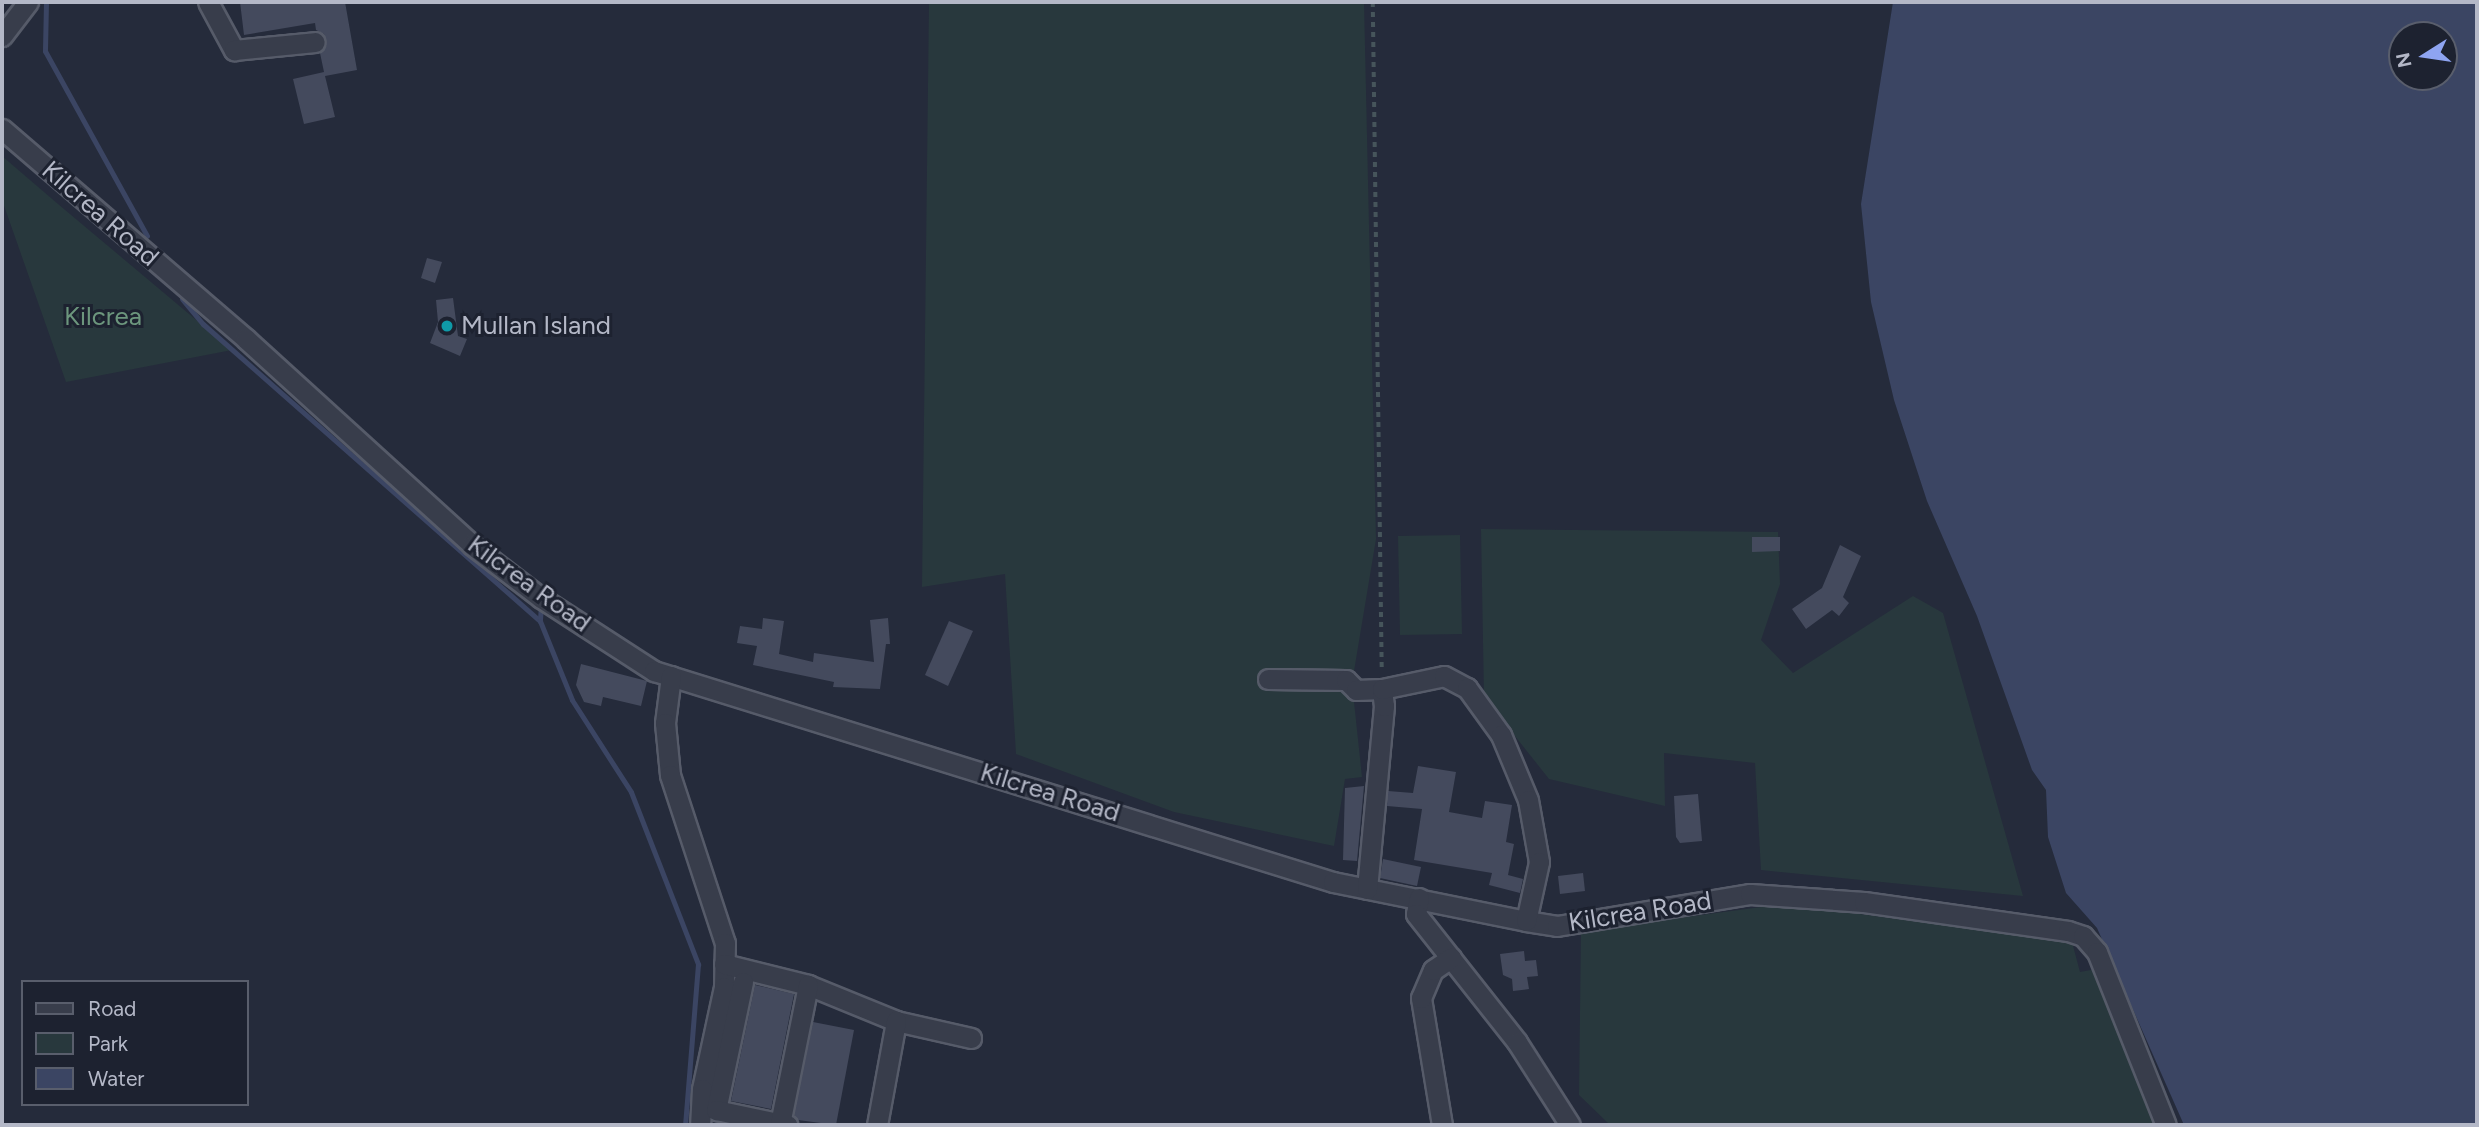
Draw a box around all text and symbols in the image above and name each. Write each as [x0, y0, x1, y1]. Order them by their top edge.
north arrow [2388, 21, 2458, 91]
text: N [2391, 50, 2417, 70]
street label: Kilcrea Road [35, 155, 165, 273]
park label: Kilcrea [64, 301, 142, 333]
place label: Mullan Island [461, 310, 611, 342]
marker: Mullan Island [439, 318, 455, 334]
street label: Kilcrea Road [462, 529, 596, 639]
street label: Kilcrea Road [976, 757, 1124, 829]
street label: Kilcrea Road [1566, 885, 1714, 939]
legend [21, 980, 248, 1106]
text: Road [88, 996, 136, 1021]
text: Park [88, 1031, 128, 1056]
text: Water [88, 1066, 144, 1091]

